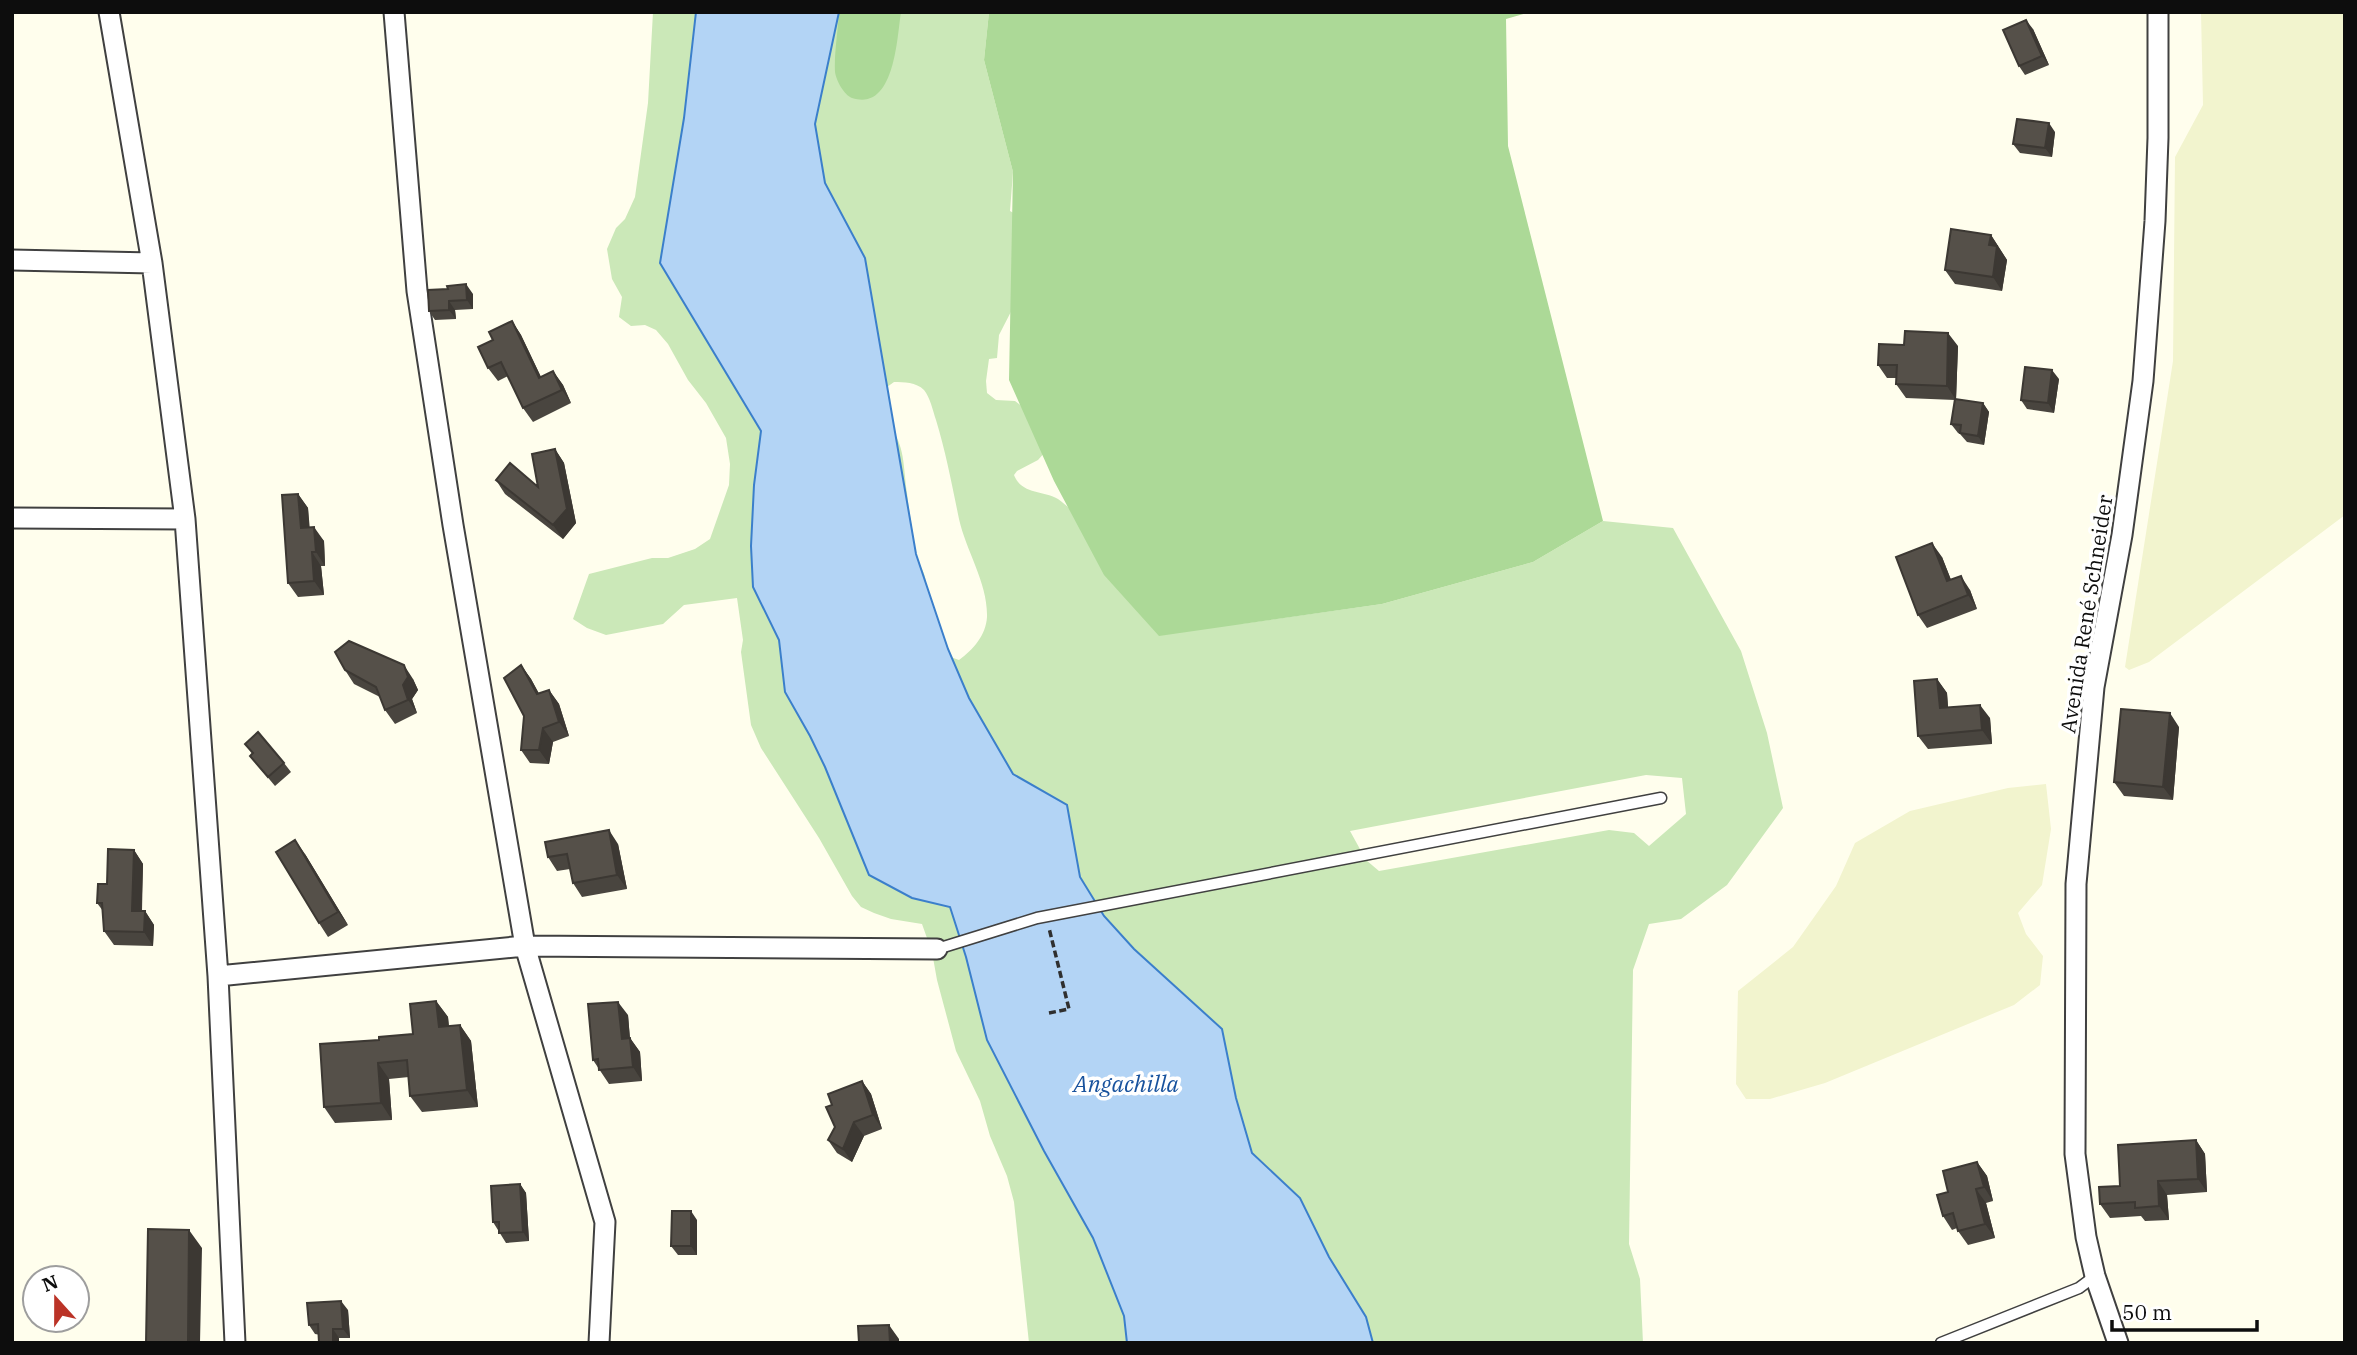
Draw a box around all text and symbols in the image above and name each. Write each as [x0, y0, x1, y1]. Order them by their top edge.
street label: Avenida René Schneider [2053, 492, 2119, 735]
water label: Angachilla [1071, 1068, 1179, 1098]
north arrow [21, 1264, 91, 1334]
text: N [39, 1269, 61, 1297]
scale bar [2112, 1288, 2257, 1332]
text: 50 m [2122, 1298, 2172, 1326]

